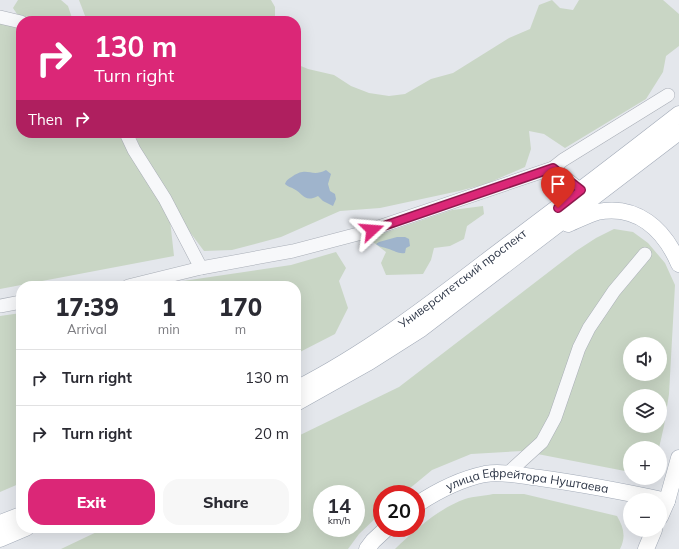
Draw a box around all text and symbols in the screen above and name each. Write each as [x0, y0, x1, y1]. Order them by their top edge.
text: 130 m [94, 29, 177, 64]
icon: right [28, 32, 80, 84]
text: Turn right [94, 64, 174, 87]
icon: right [71, 108, 93, 130]
text: Then [28, 110, 63, 129]
pin [541, 167, 575, 208]
icon: arrive [547, 173, 569, 195]
position arrow [351, 209, 393, 251]
street label: Университетский проспект [394, 225, 530, 332]
text: 17:39 [55, 292, 119, 322]
text: 1 [162, 292, 176, 322]
text: 170 [219, 292, 262, 322]
text: Arrival [67, 321, 107, 337]
text: min [158, 321, 180, 337]
text: m [235, 321, 246, 337]
map controls [623, 337, 667, 537]
button: sound [623, 337, 667, 381]
icon: right [28, 367, 50, 389]
text: Turn right [62, 368, 132, 387]
text: 130 m [245, 368, 289, 387]
button: layers [623, 389, 667, 433]
icon: right [28, 423, 50, 445]
text: Turn right [62, 424, 132, 443]
text: 20 m [254, 424, 289, 443]
button: + [623, 441, 667, 485]
text: улица Ефрейтора Нуштаева [443, 465, 610, 496]
button: Exit [28, 479, 155, 525]
button: Share [163, 479, 289, 525]
street label: улица Ефрейтора Нуштаева [445, 483, 611, 497]
speed limit sign: 20 [373, 485, 425, 537]
text: 14 [327, 493, 351, 518]
button: − [623, 493, 667, 537]
text: km/h [328, 514, 350, 527]

